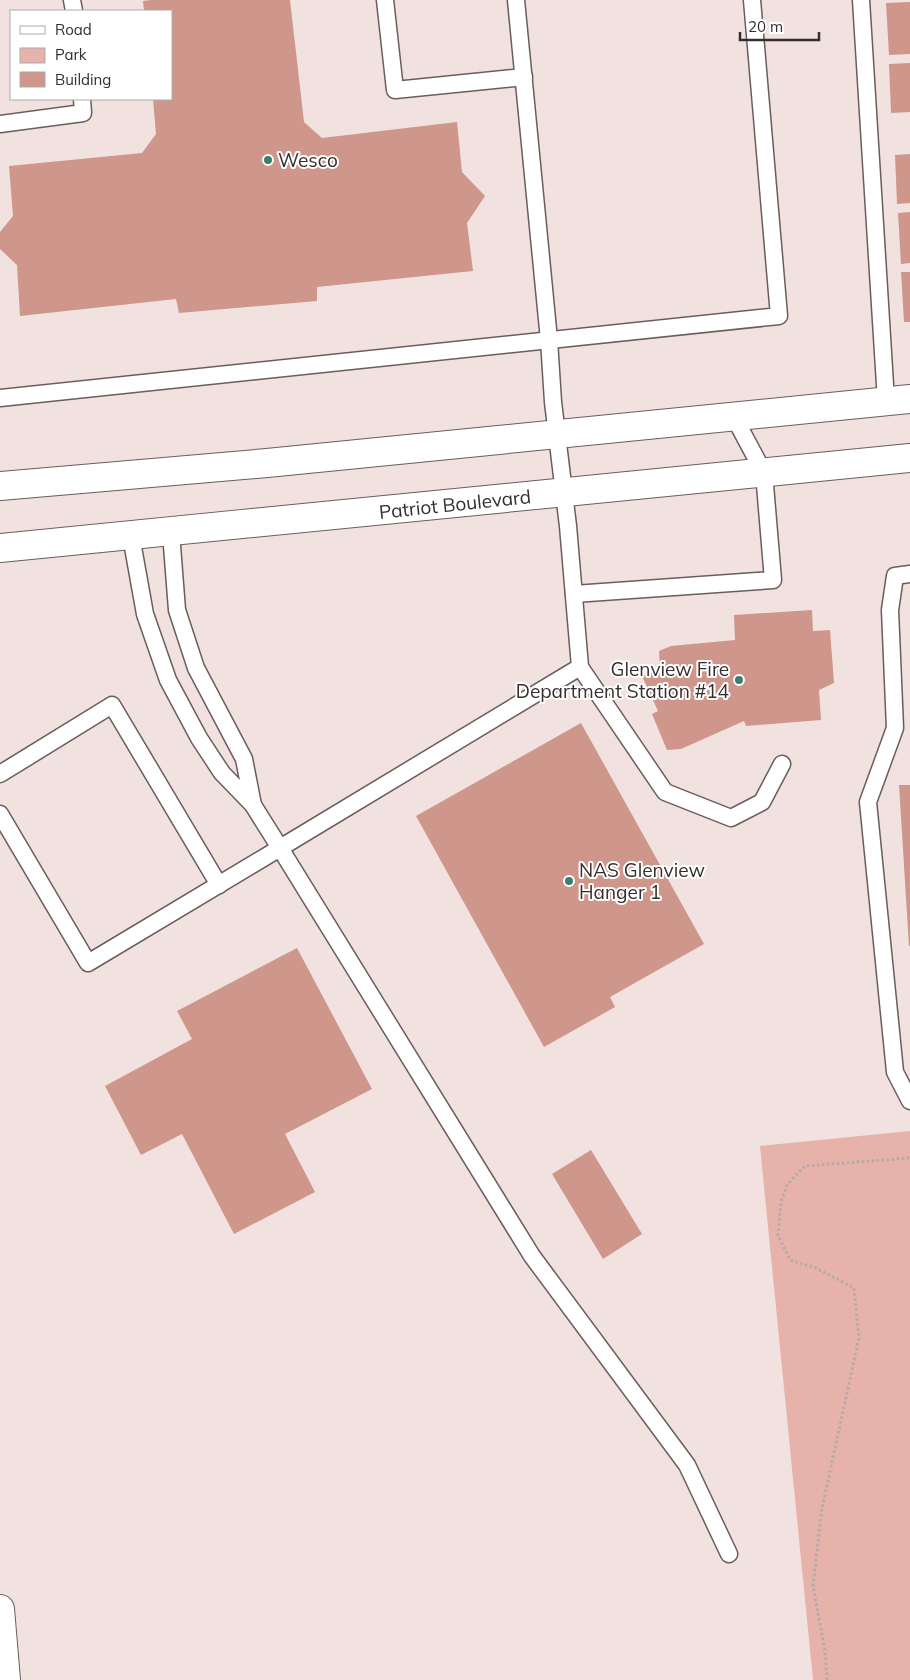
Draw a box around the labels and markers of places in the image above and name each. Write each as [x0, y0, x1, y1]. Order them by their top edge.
place label: Wesco [278, 148, 338, 172]
marker: Wesco [262, 154, 274, 166]
place label: Glenview Fire Department Station #14 [516, 657, 729, 703]
marker: Glenview Fire Department Station #14 [733, 674, 745, 686]
place label: NAS Glenview Hanger 1 [579, 858, 705, 904]
marker: NAS Glenview Hanger 1 [563, 875, 575, 887]

